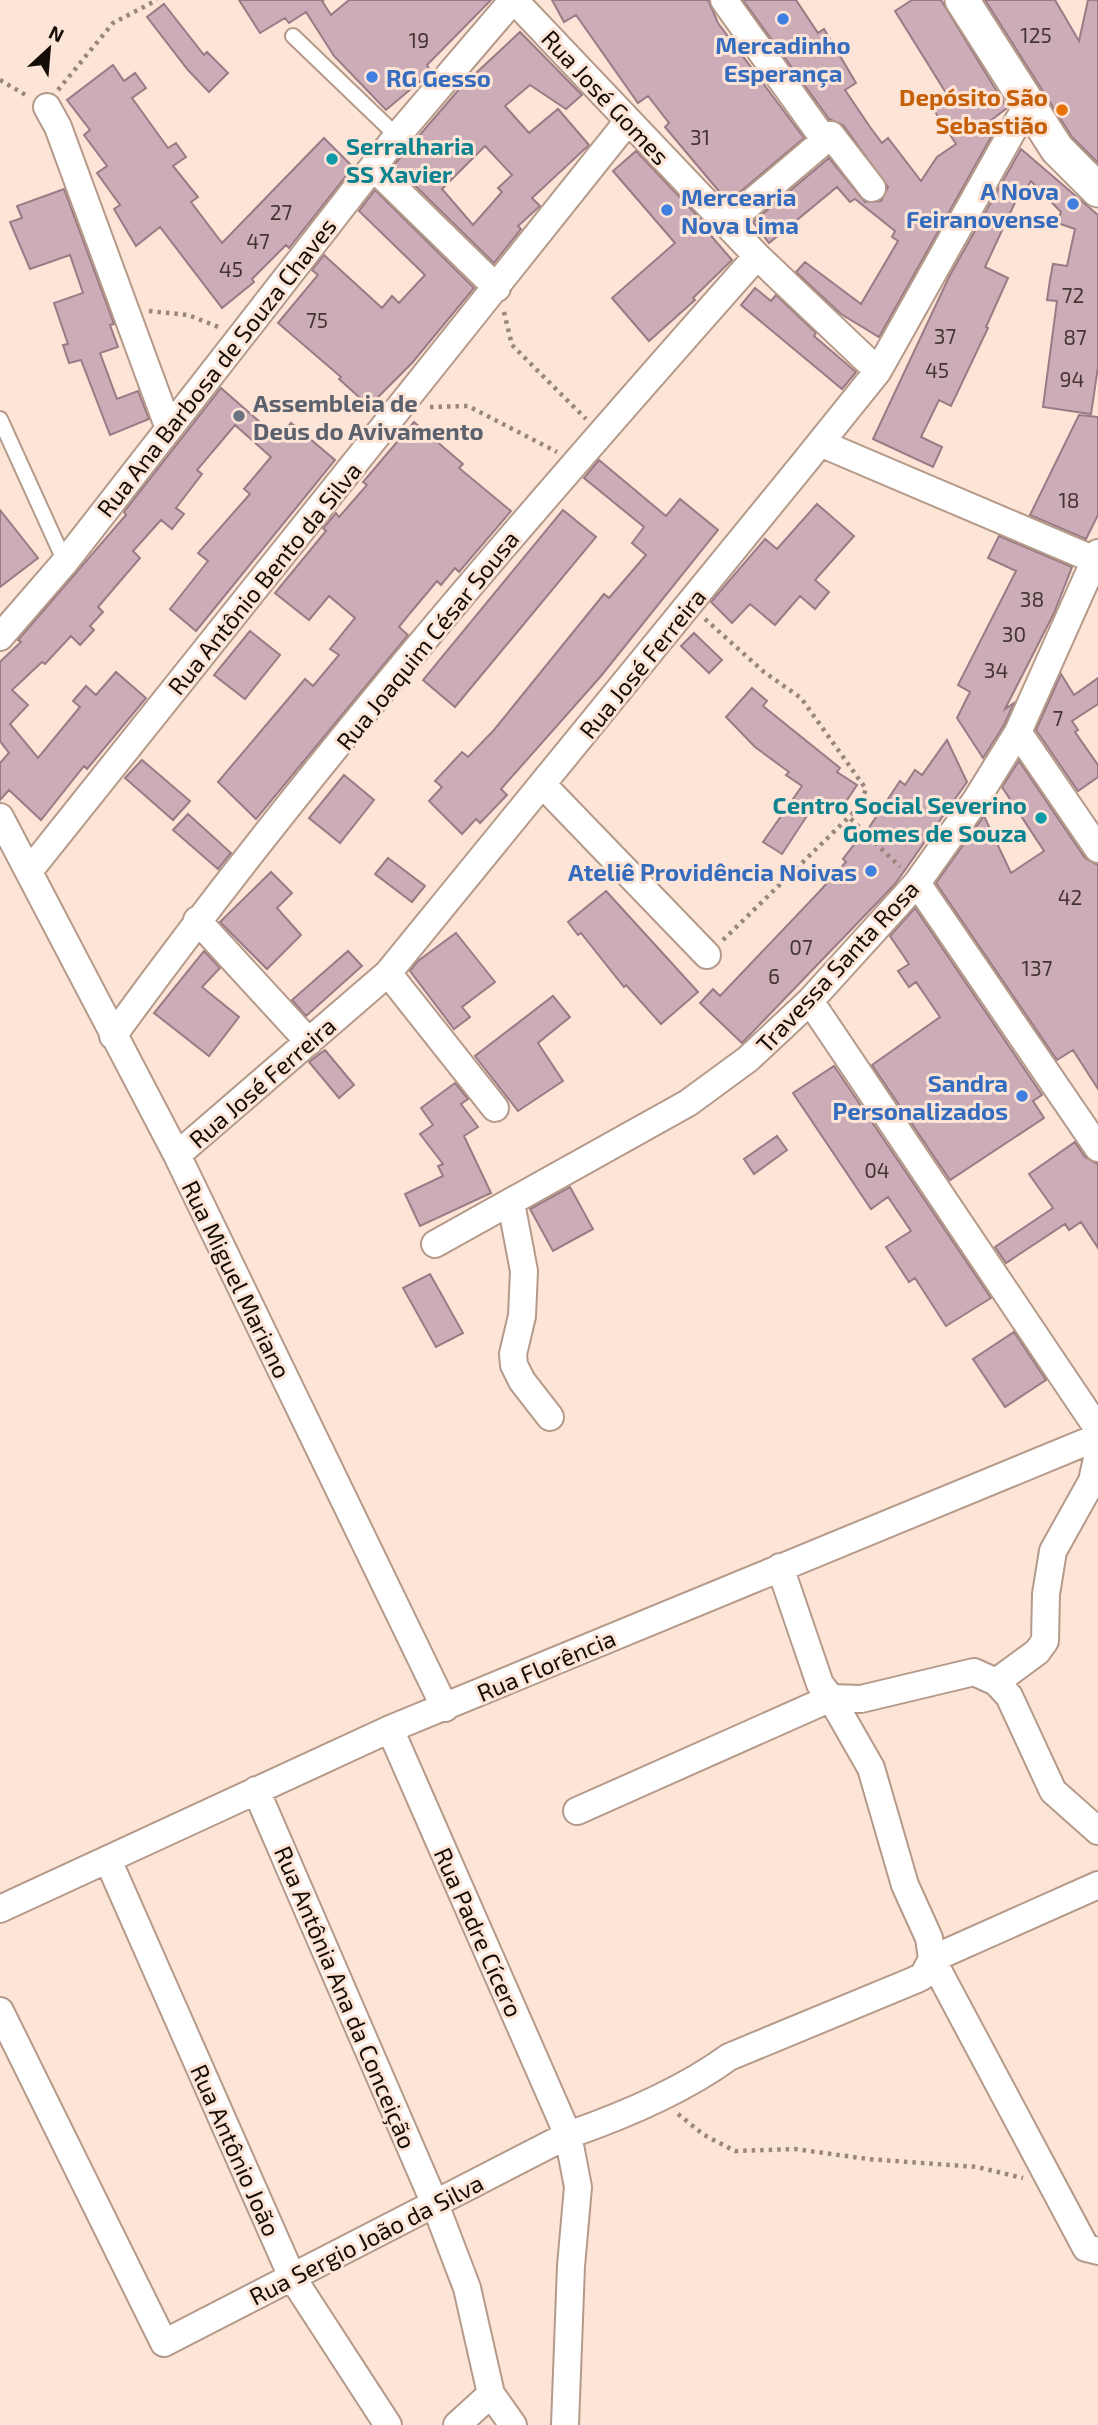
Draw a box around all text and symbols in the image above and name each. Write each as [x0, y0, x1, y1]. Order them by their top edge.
marker: Mercadinho Esperança [775, 11, 791, 27]
north arrow [14, 14, 84, 84]
text: N [45, 20, 68, 47]
house number: 125 [1020, 22, 1052, 47]
street label: Rua José Gomes [536, 24, 676, 170]
house number: 19 [409, 27, 429, 52]
place label: Mercadinho Esperança [715, 30, 851, 88]
place label: RG Gesso [386, 63, 491, 92]
marker: RG Gesso [364, 69, 380, 85]
place label: Depósito São Sebastião [899, 82, 1048, 139]
marker: Depósito São Sebastião [1054, 102, 1070, 118]
house number: 31 [690, 124, 710, 149]
place label: Serralharia SS Xavier [346, 131, 474, 188]
marker: Serralharia SS Xavier [324, 151, 340, 167]
place label: A Nova Feiranovense [906, 176, 1059, 233]
place label: Mercearia Nova Lima [681, 182, 799, 239]
marker: A Nova Feiranovense [1065, 196, 1081, 212]
house number: 27 [270, 199, 293, 224]
marker: Mercearia Nova Lima [659, 202, 675, 218]
street label: Rua Ana Barbosa de Souza Chaves [90, 212, 342, 522]
house number: 47 [246, 228, 270, 253]
house number: 45 [219, 256, 243, 281]
house number: 72 [1062, 282, 1084, 307]
house number: 75 [306, 307, 328, 332]
house number: 37 [934, 323, 956, 348]
house number: 87 [1063, 324, 1087, 349]
house number: 45 [925, 357, 949, 382]
house number: 94 [1060, 366, 1084, 391]
place label: Assembleia de Deus do Avivamento [253, 388, 484, 445]
marker: Assembleia de Deus do Avivamento [231, 408, 247, 424]
street label: Rua Antônio Bento da Silva [161, 456, 367, 700]
house number: 18 [1058, 487, 1080, 512]
street label: Rua Joaquim César Sousa [330, 524, 524, 756]
street label: Rua José Ferreira [573, 582, 711, 744]
house number: 38 [1020, 586, 1044, 611]
house number: 30 [1002, 621, 1026, 646]
house number: 34 [984, 657, 1008, 682]
house number: 7 [1053, 705, 1064, 730]
place label: Centro Social Severino Gomes de Souza [773, 790, 1027, 847]
marker: Centro Social Severino Gomes de Souza [1033, 810, 1049, 826]
place label: Ateliê Providência Noivas [568, 857, 857, 886]
marker: Ateliê Providência Noivas [863, 863, 879, 879]
street label: Travessa Santa Rosa [750, 874, 924, 1058]
house number: 42 [1058, 884, 1082, 909]
house number: 07 [789, 934, 813, 959]
house number: 137 [1022, 955, 1053, 980]
house number: 6 [768, 963, 780, 988]
street label: Rua José Ferreira [183, 1010, 341, 1154]
place label: Sandra Personalizados [832, 1068, 1008, 1125]
marker: Sandra Personalizados [1014, 1088, 1030, 1104]
house number: 04 [864, 1157, 890, 1182]
street label: Rua Miguel Mariano [177, 1175, 297, 1383]
street label: Rua Florência [472, 1623, 620, 1707]
street label: Rua Antônia Ana da Conceição [268, 1841, 423, 2153]
street label: Rua Padre Cícero [429, 1843, 529, 2021]
street label: Rua Antônio João [185, 2060, 287, 2240]
street label: Rua Sergio João da Silva [244, 2167, 488, 2311]

